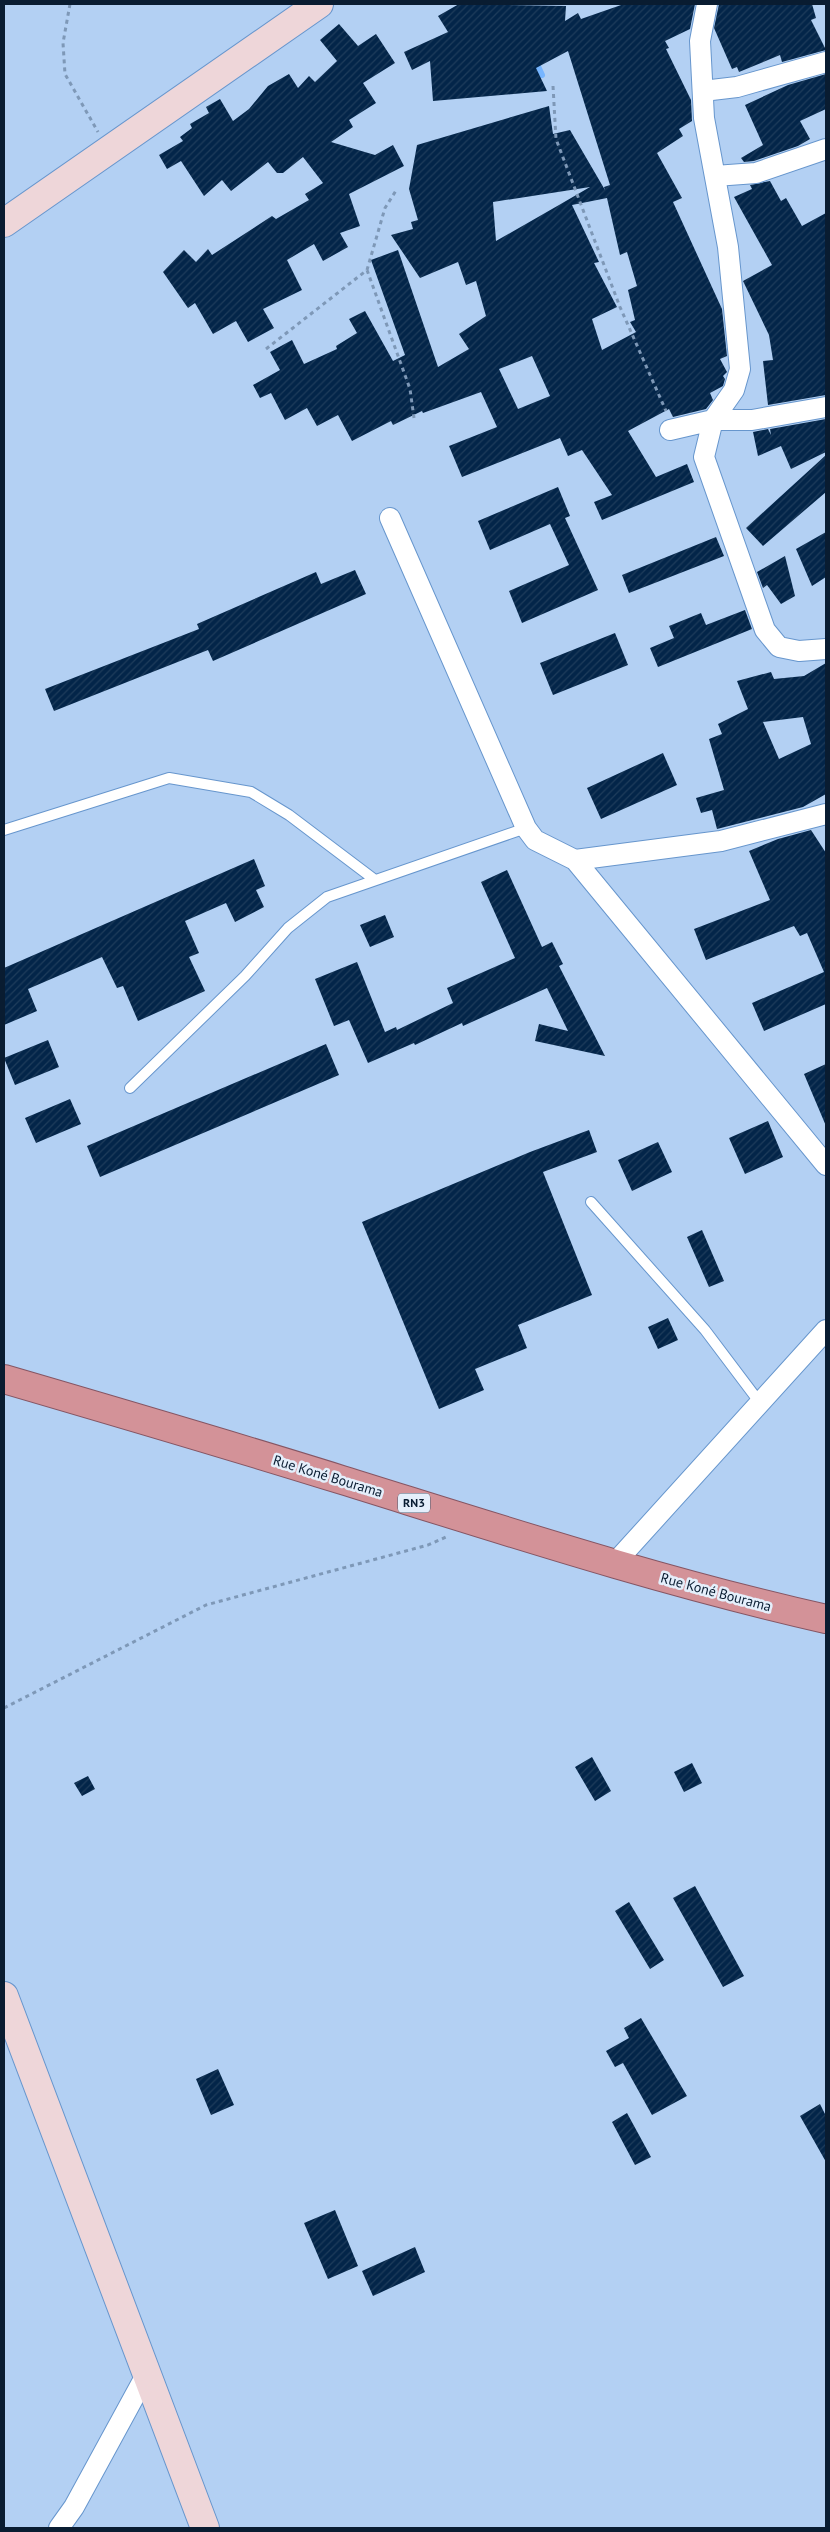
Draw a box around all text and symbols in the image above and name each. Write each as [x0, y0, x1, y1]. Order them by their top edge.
street label: Rue Koné Bourama [271, 1451, 385, 1501]
road number: RN3 [398, 1494, 430, 1512]
street label: Rue Koné Bourama [659, 1569, 773, 1615]

